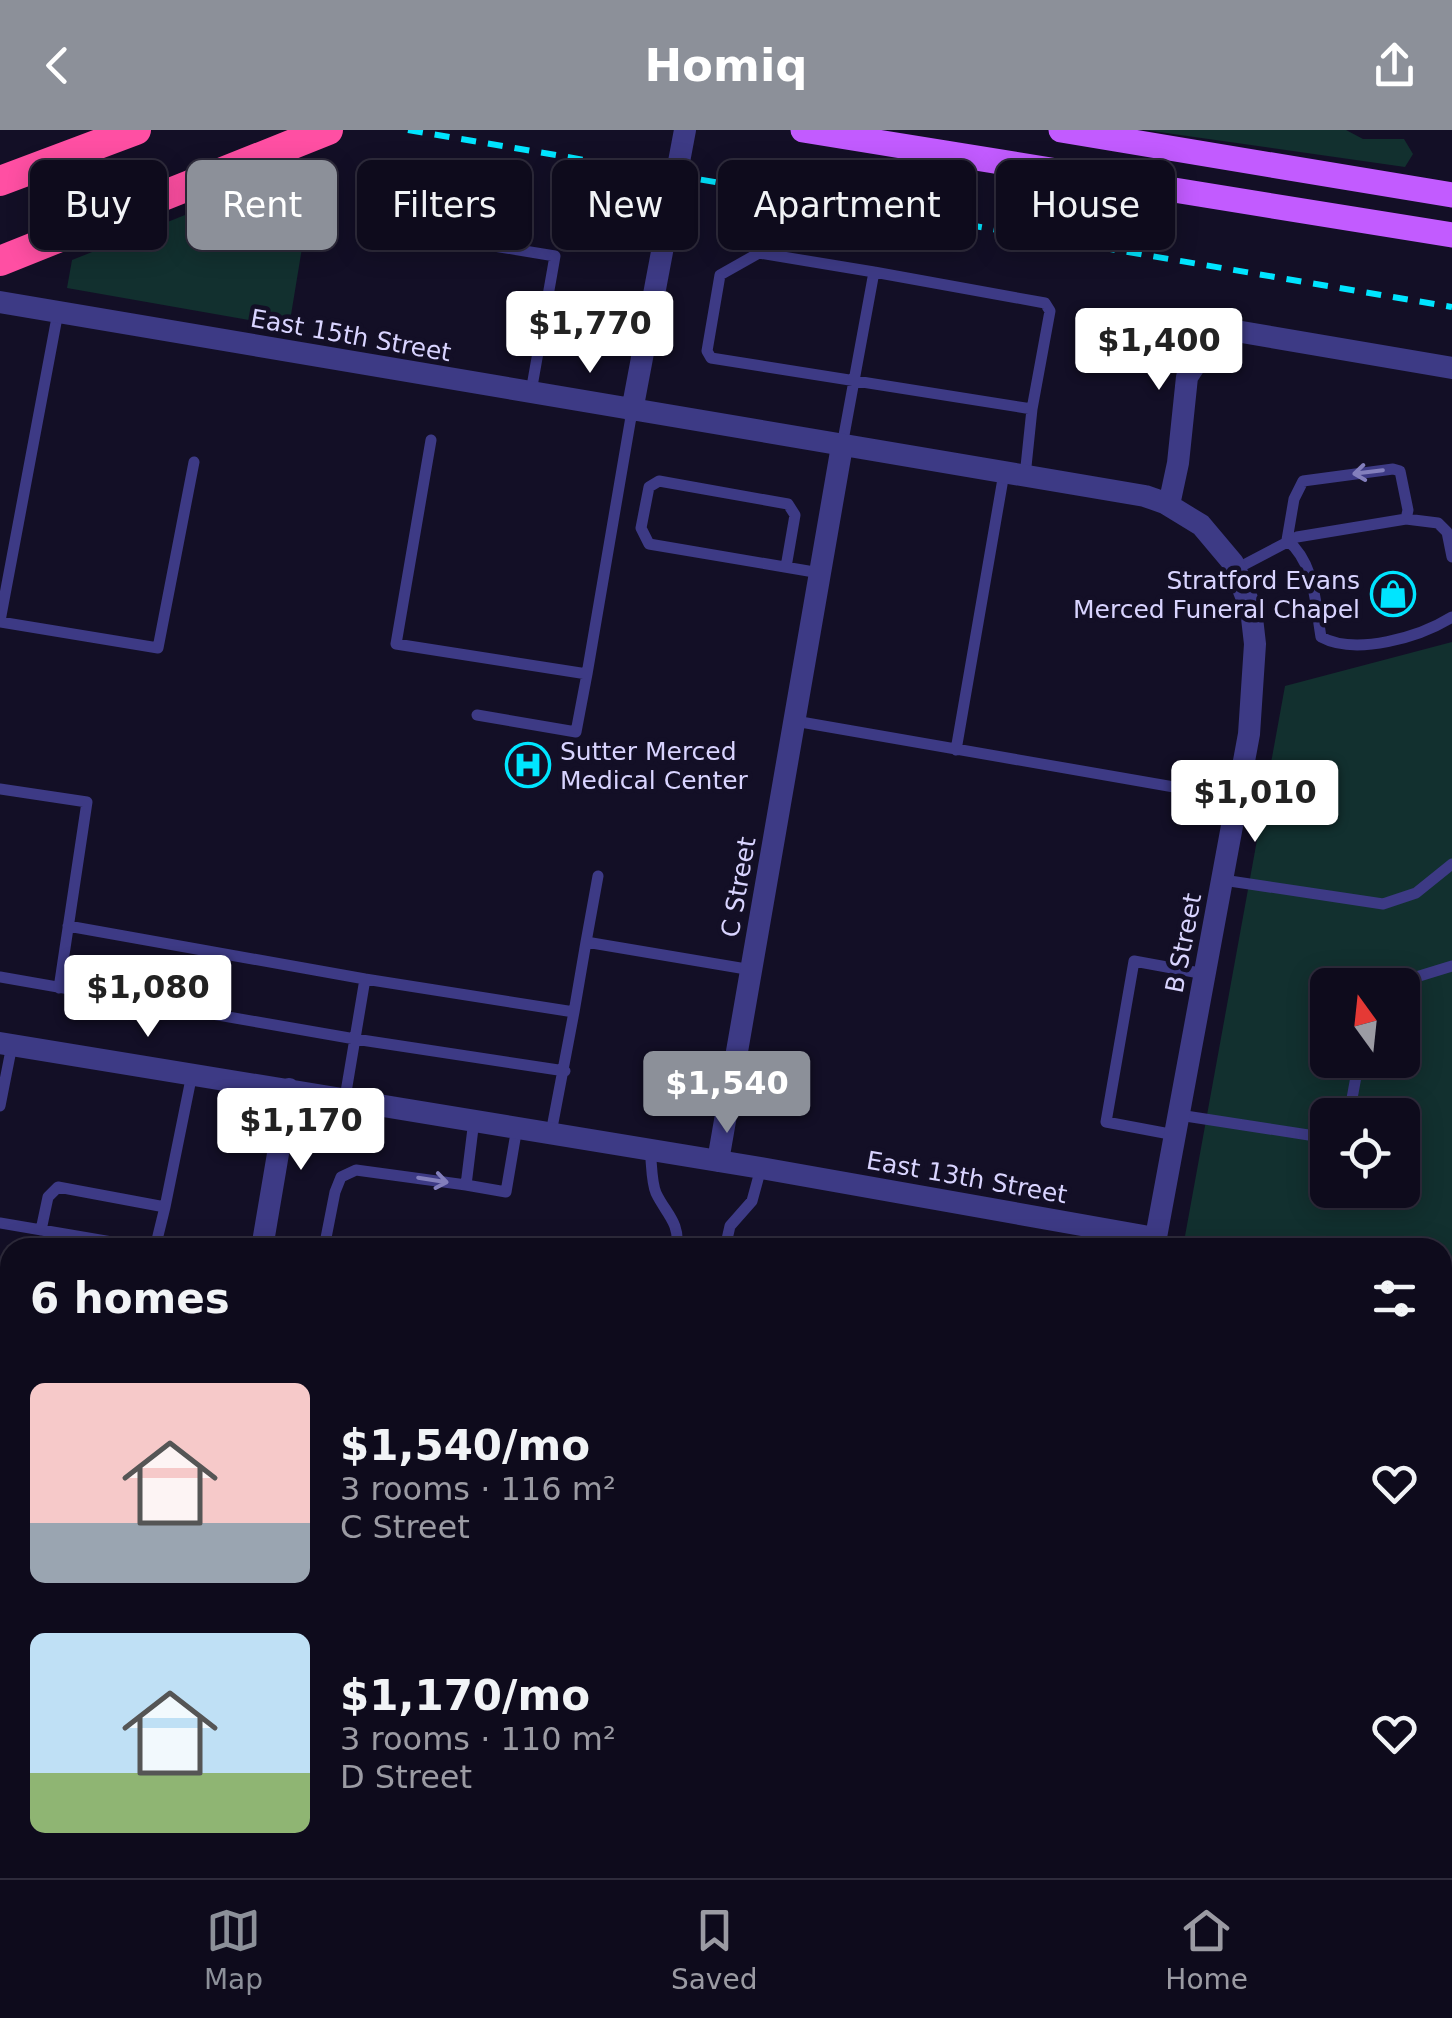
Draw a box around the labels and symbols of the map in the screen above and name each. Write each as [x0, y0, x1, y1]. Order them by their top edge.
pin: $1,770 [509, 291, 671, 376]
street label: East 15th Street [248, 304, 454, 367]
pin: $1,400 [1078, 308, 1240, 393]
one-way arrow [1352, 464, 1384, 482]
place label: Stratford Evans Merced Funeral Chapel [1073, 566, 1360, 624]
shop icon: Stratford Evans Merced Funeral Chapel [1370, 571, 1416, 617]
place label: Sutter Merced Medical Center [560, 737, 749, 795]
hospital icon: Sutter Merced Medical Center [505, 742, 551, 788]
pin: $1,010 [1174, 760, 1336, 845]
street label: C Street [715, 834, 762, 940]
street label: B Street [1160, 891, 1207, 995]
pin: $1,080 [67, 955, 229, 1040]
north arrow [1310, 968, 1420, 1078]
pin: $1,540 [646, 1051, 808, 1136]
pin: $1,170 [220, 1088, 382, 1173]
street label: East 13th Street [864, 1146, 1070, 1209]
one-way arrow [417, 1171, 449, 1189]

